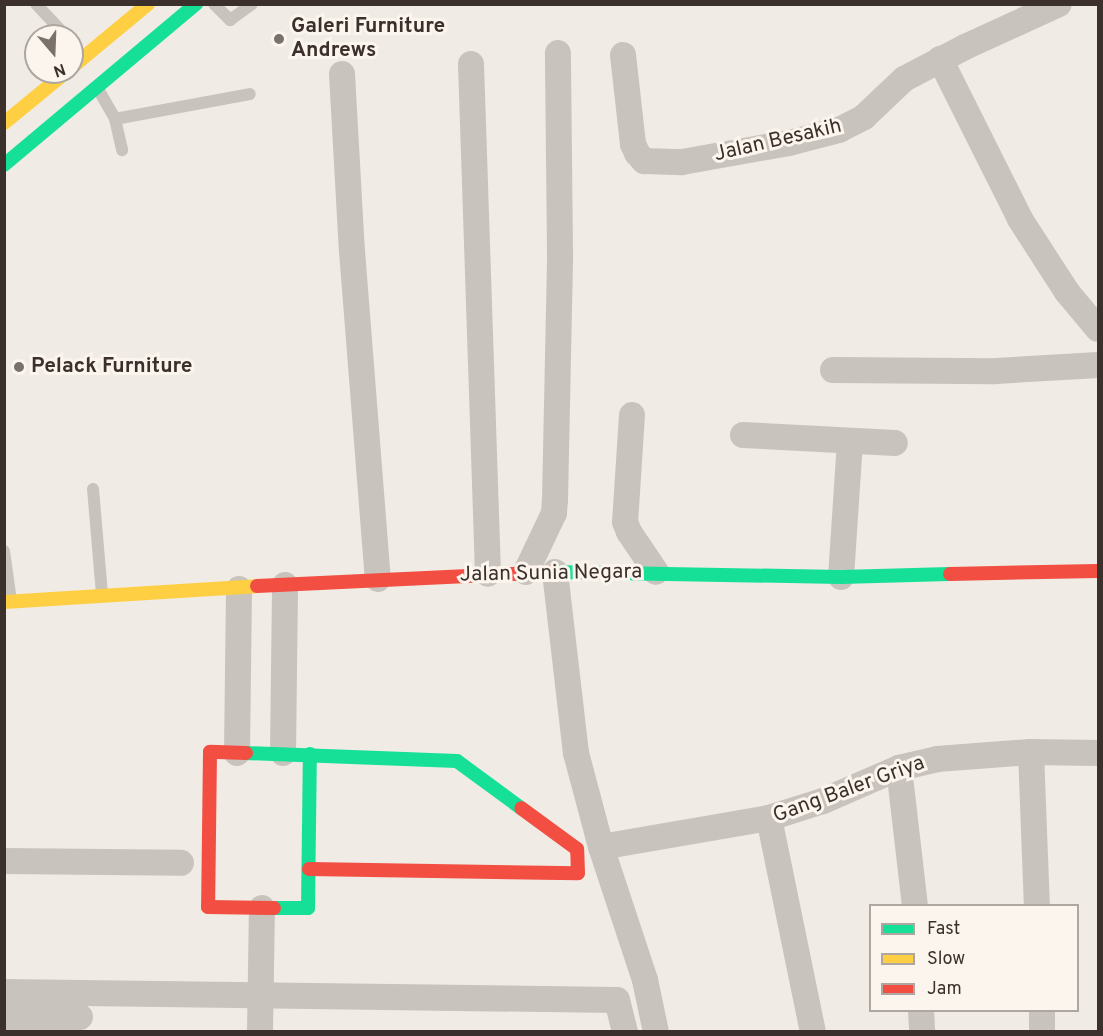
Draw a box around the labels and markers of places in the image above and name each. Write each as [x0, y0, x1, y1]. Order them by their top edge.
place label: Galeri Furniture Andrews [291, 14, 445, 64]
marker: Galeri Furniture Andrews [272, 32, 286, 46]
place label: Pelack Furniture [31, 354, 193, 380]
marker: Pelack Furniture [12, 360, 26, 374]

